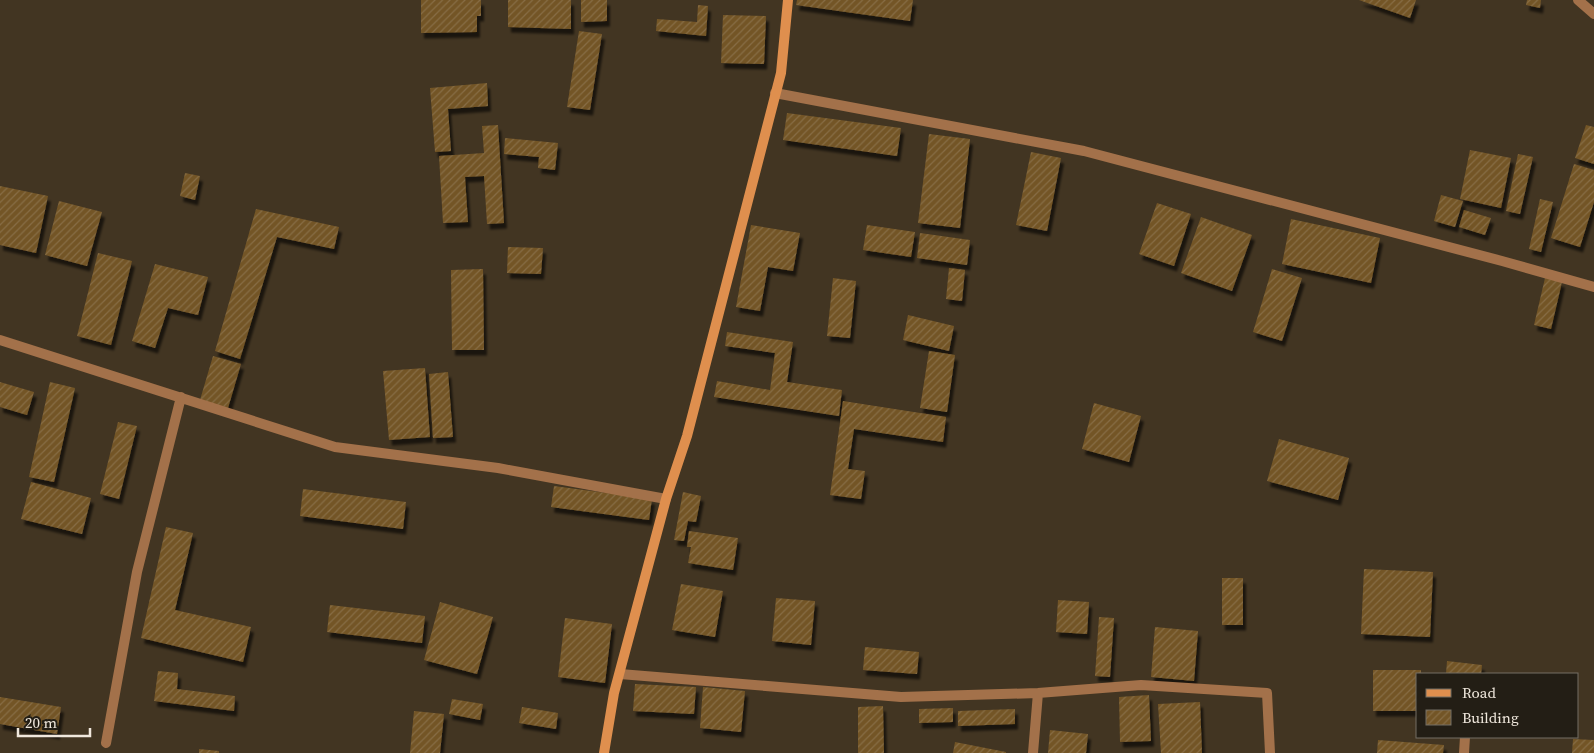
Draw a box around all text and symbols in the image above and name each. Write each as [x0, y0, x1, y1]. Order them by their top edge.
legend [1416, 673, 1579, 738]
text: Road [1462, 682, 1496, 703]
scale bar [18, 706, 90, 738]
text: Building [1462, 707, 1519, 728]
text: 20 m [25, 712, 57, 733]

